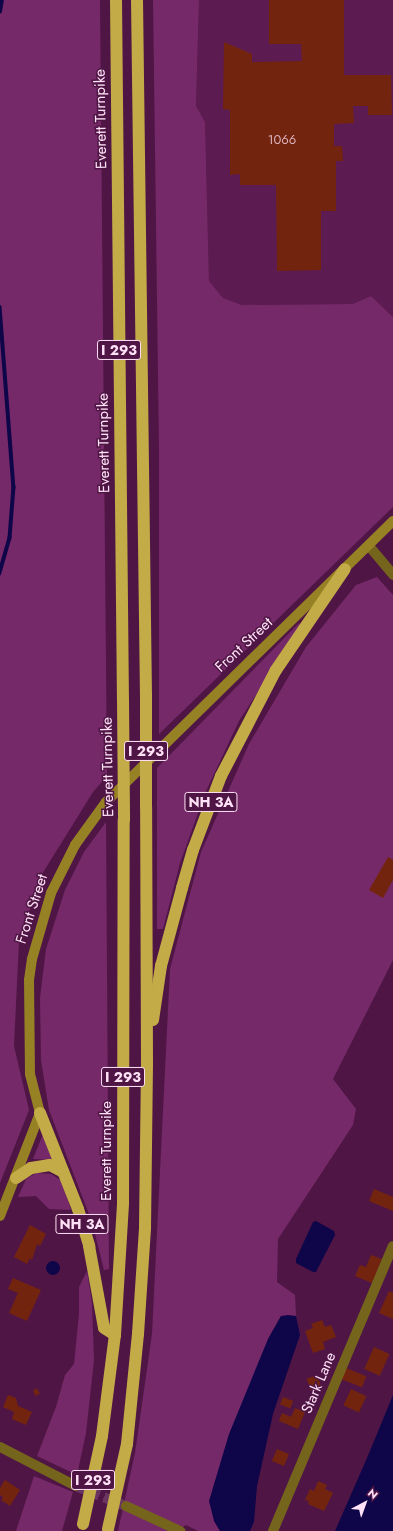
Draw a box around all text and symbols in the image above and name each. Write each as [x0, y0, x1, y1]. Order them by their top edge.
street label: Everett Turnpike [91, 69, 111, 169]
house number: 1066 [268, 132, 296, 148]
road number: I 293 [97, 338, 141, 362]
street label: Everett Turnpike [94, 393, 114, 493]
street label: Front Street [212, 614, 276, 676]
street label: Everett Turnpike [98, 717, 118, 817]
road number: I 293 [124, 739, 168, 763]
road number: NH 3A [184, 790, 238, 814]
street label: Front Street [12, 872, 52, 946]
road number: I 293 [101, 1065, 145, 1089]
street label: Everett Turnpike [98, 1101, 116, 1201]
road number: NH 3A [55, 1212, 109, 1236]
street label: Stark Lane [298, 1350, 340, 1416]
road number: I 293 [71, 1468, 115, 1492]
north arrow [345, 1483, 385, 1523]
text: N [364, 1485, 381, 1503]

